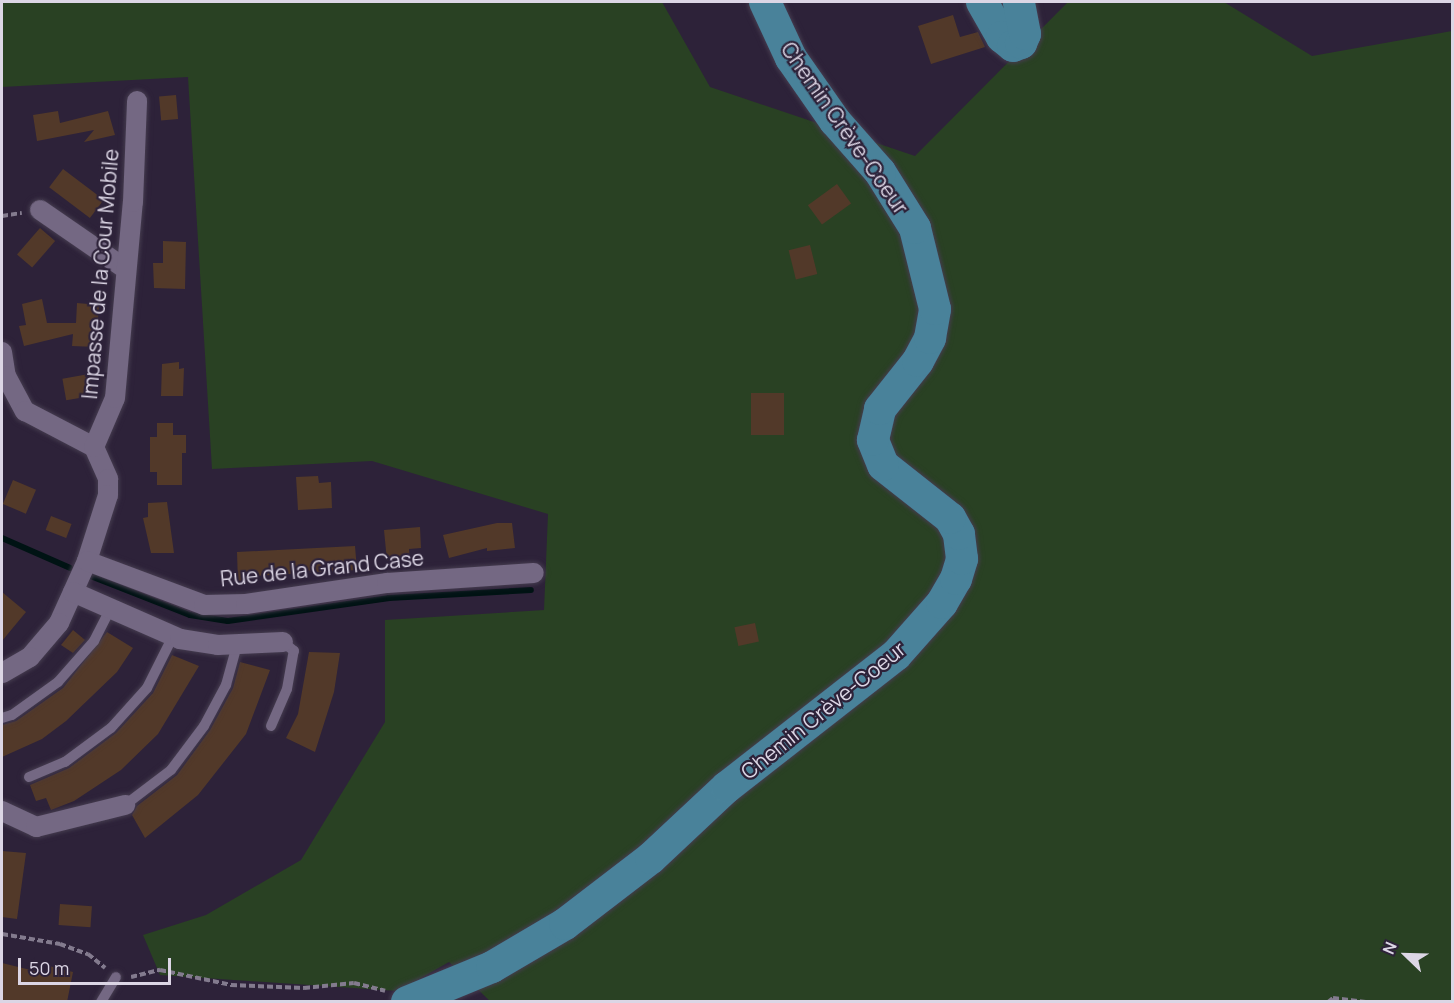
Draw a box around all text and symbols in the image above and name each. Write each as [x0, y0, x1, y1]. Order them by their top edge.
street label: Chemin Crève-Coeur [776, 37, 914, 219]
street label: Impasse de la Cour Mobile [76, 148, 124, 400]
street label: Rue de la Grand Case [219, 545, 425, 591]
street label: Chemin Crève-Coeur [736, 636, 910, 784]
north arrow [1376, 925, 1436, 985]
text: N [1377, 938, 1402, 958]
scale bar [21, 946, 174, 984]
text: 50 m [29, 956, 69, 980]

